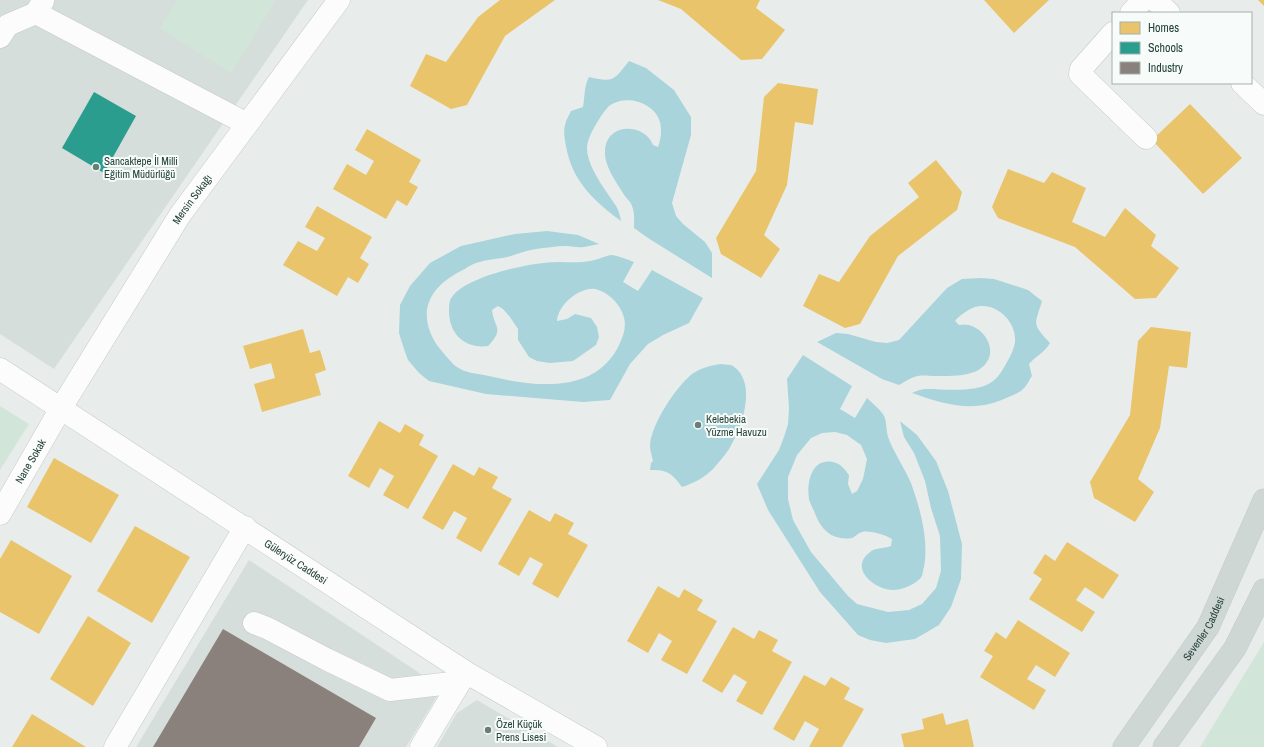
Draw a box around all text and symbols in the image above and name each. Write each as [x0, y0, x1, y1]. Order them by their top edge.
legend [1112, 12, 1252, 84]
text: Homes [1148, 20, 1179, 36]
text: Schools [1148, 40, 1183, 56]
text: Industry [1148, 60, 1183, 76]
place label: Sancaktepe İl Milli Eğitim Müdürlüğü [104, 154, 178, 181]
marker: Sancaktepe İl Milli Eğitim Müdürlüğü [91, 162, 101, 172]
street label: Mersin Sokağı [169, 171, 215, 226]
place label: Kelebekia Yüzme Havuzu [706, 412, 767, 439]
marker: Kelebekia Yüzme Havuzu [693, 420, 703, 430]
street label: Nane Sokak [12, 436, 49, 486]
street label: Güleryüz Caddesi [262, 536, 330, 587]
street label: Sevenler Caddesi [1180, 594, 1228, 663]
place label: Özel Küçük Prens Lisesi [496, 717, 546, 744]
marker: Özel Küçük Prens Lisesi [483, 725, 493, 735]

